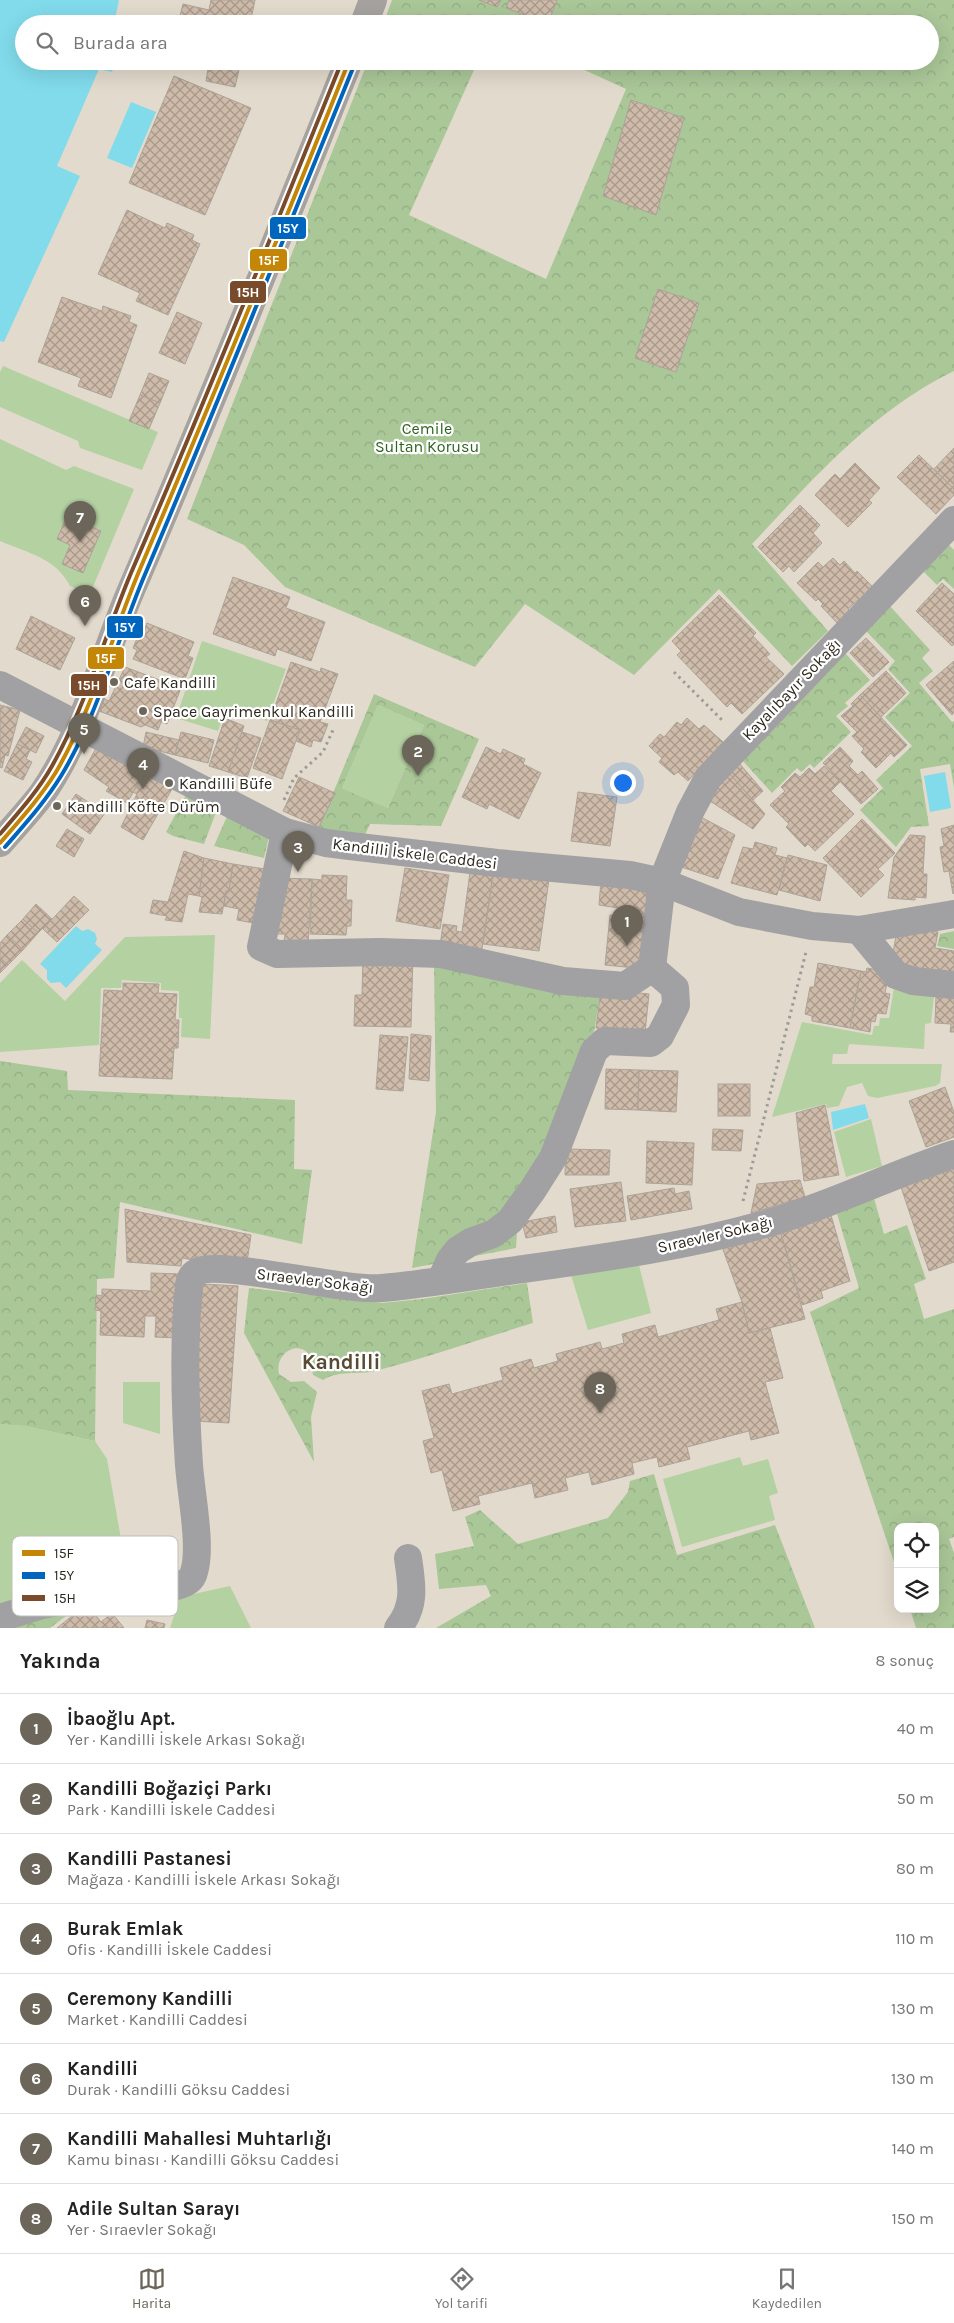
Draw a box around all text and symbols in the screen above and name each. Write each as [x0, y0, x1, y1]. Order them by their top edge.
search box [15, 15, 939, 70]
icon: search [33, 29, 61, 57]
text: Burada ara [73, 32, 168, 54]
line badge: 15Y [269, 216, 307, 240]
text: 15Y [277, 220, 299, 237]
line badge: 15F [249, 248, 288, 272]
text: 15F [259, 252, 280, 269]
line badge: 15H [229, 280, 267, 304]
text: 15H [236, 284, 260, 301]
park label: Cemile Sultan Korusu [375, 419, 479, 456]
pin: 7 [64, 501, 96, 542]
pin: 6 [69, 585, 101, 626]
line badge: 15Y [106, 615, 144, 639]
text: 15Y [114, 619, 136, 636]
street label: Kayalıbayır Sokağı [738, 634, 845, 744]
line badge: 15F [87, 646, 125, 670]
text: 15F [96, 650, 117, 667]
line badge: 15H [70, 673, 108, 697]
place label: Cafe Kandilli [124, 673, 216, 692]
marker: Cafe Kandilli [108, 676, 120, 688]
text: 15H [77, 677, 101, 694]
place label: Space Gayrimenkul Kandilli [153, 702, 354, 721]
marker: Space Gayrimenkul Kandilli [137, 705, 149, 717]
pin: 5 [68, 713, 100, 754]
pin: 2 [402, 735, 434, 776]
pin: 4 [127, 748, 159, 789]
your location [610, 770, 636, 796]
place label: Kandilli Büfe [179, 774, 272, 793]
marker: Kandilli Büfe [163, 777, 175, 789]
place label: Kandilli Köfte Dürüm [67, 797, 220, 816]
marker: Kandilli Köfte Dürüm [51, 800, 63, 812]
pin: 3 [282, 831, 314, 872]
street label: Kandilli İskele Caddesi [332, 834, 498, 873]
pin: 1 [611, 905, 643, 946]
street label: Sıraevler Sokağı [656, 1212, 775, 1257]
street label: Sıraevler Sokağı [255, 1264, 374, 1297]
district label: Kandilli [302, 1350, 380, 1374]
pin: 8 [584, 1372, 616, 1413]
map controls [894, 1523, 939, 1613]
button: locate [894, 1523, 939, 1568]
legend [12, 1536, 178, 1616]
text: 15F [54, 1545, 74, 1562]
text: 15Y [54, 1567, 75, 1584]
button: layers [894, 1568, 939, 1613]
text: 15H [54, 1590, 76, 1607]
text: Yakında [20, 1649, 101, 1673]
text: 8 sonuç [876, 1651, 934, 1670]
text: İbaoğlu Apt. [67, 1708, 175, 1730]
text: 1 [33, 1719, 39, 1738]
text: 40 m [897, 1719, 934, 1738]
text: Yer · Kandilli İskele Arkası Sokağı [67, 1730, 306, 1749]
text: Kandilli Boğaziçi Parkı [67, 1778, 272, 1800]
text: 2 [31, 1789, 41, 1808]
text: 50 m [897, 1789, 934, 1808]
text: Park · Kandilli İskele Caddesi [67, 1800, 275, 1819]
text: Kandilli Pastanesi [67, 1848, 232, 1870]
text: 3 [31, 1859, 41, 1878]
text: 80 m [896, 1859, 934, 1878]
text: Mağaza · Kandilli İskele Arkası Sokağı [67, 1870, 340, 1889]
text: Burak Emlak [67, 1918, 183, 1940]
text: 4 [31, 1929, 41, 1948]
text: 110 m [895, 1929, 934, 1948]
text: Ofis · Kandilli İskele Caddesi [67, 1940, 272, 1959]
text: Ceremony Kandilli [67, 1988, 233, 2010]
text: 5 [31, 1999, 41, 2018]
text: 130 m [891, 1999, 934, 2018]
text: Market · Kandilli Caddesi [67, 2010, 248, 2029]
text: Kandilli [67, 2058, 138, 2080]
text: 6 [31, 2069, 41, 2088]
text: 130 m [891, 2069, 934, 2088]
text: Durak · Kandilli Göksu Caddesi [67, 2080, 290, 2099]
text: Kandilli Mahallesi Muhtarlığı [67, 2128, 332, 2150]
text: 7 [32, 2139, 40, 2158]
text: 140 m [892, 2139, 934, 2158]
text: Kamu binası · Kandilli Göksu Caddesi [67, 2150, 339, 2169]
text: Adile Sultan Sarayı [67, 2198, 240, 2220]
text: 8 [31, 2209, 41, 2228]
text: 150 m [891, 2209, 934, 2228]
text: Yer · Sıraevler Sokağı [67, 2220, 217, 2239]
tab: Harita [132, 2265, 171, 2312]
tab: Yol tarifi [435, 2265, 488, 2312]
tab: Kaydedilen [752, 2265, 822, 2312]

